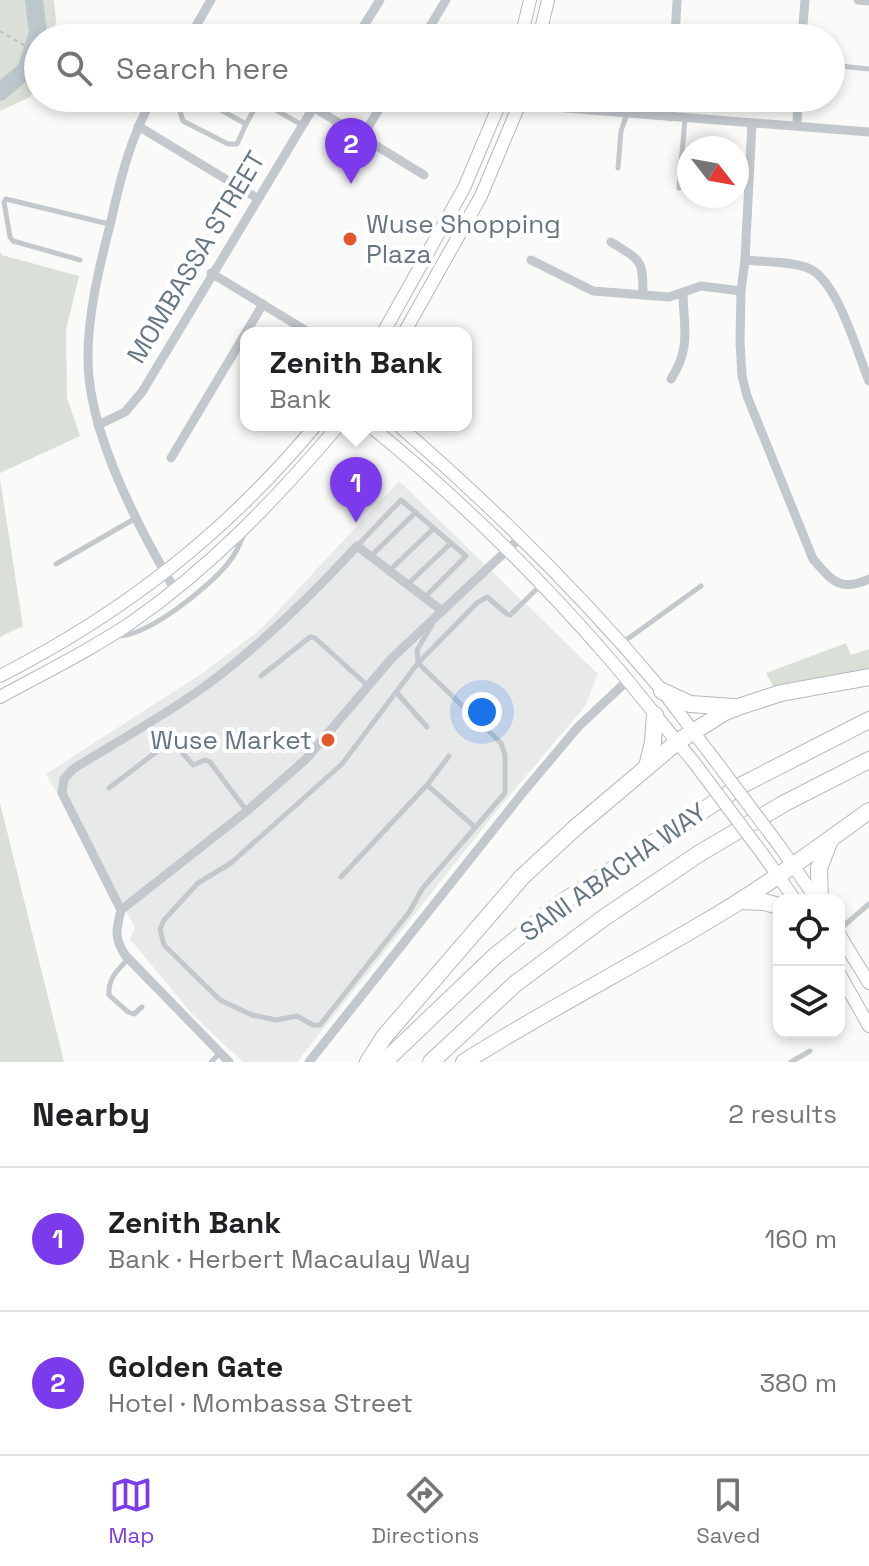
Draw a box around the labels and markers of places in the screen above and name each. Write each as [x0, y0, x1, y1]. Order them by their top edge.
pin: 2 [325, 118, 377, 184]
place label: Wuse Shopping Plaza [366, 207, 561, 271]
marker: Wuse Shopping Plaza [341, 230, 359, 248]
pin: 1 [330, 457, 382, 523]
place label: Wuse Market [150, 723, 312, 757]
marker: Wuse Market [319, 731, 337, 749]

